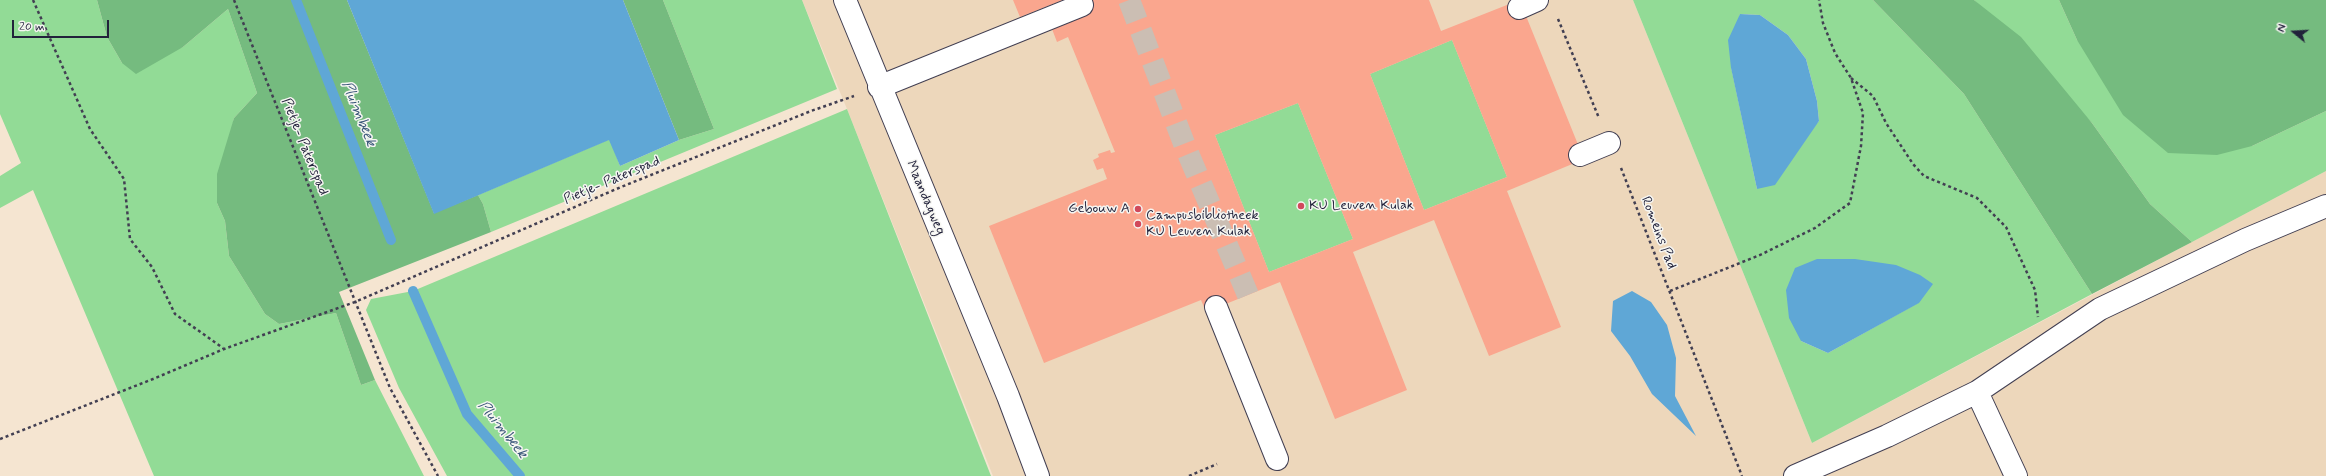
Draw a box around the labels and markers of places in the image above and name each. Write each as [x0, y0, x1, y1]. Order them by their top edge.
place label: KU Leuven Kulak [1309, 198, 1414, 214]
place label: Gebouw A [1068, 201, 1130, 217]
marker: KU Leuven Kulak [1296, 201, 1306, 211]
marker: Gebouw A [1133, 204, 1143, 214]
place label: Campusbibliotheek KU Leuven Kulak [1146, 208, 1259, 240]
marker: Campusbibliotheek KU Leuven Kulak [1133, 219, 1143, 229]

